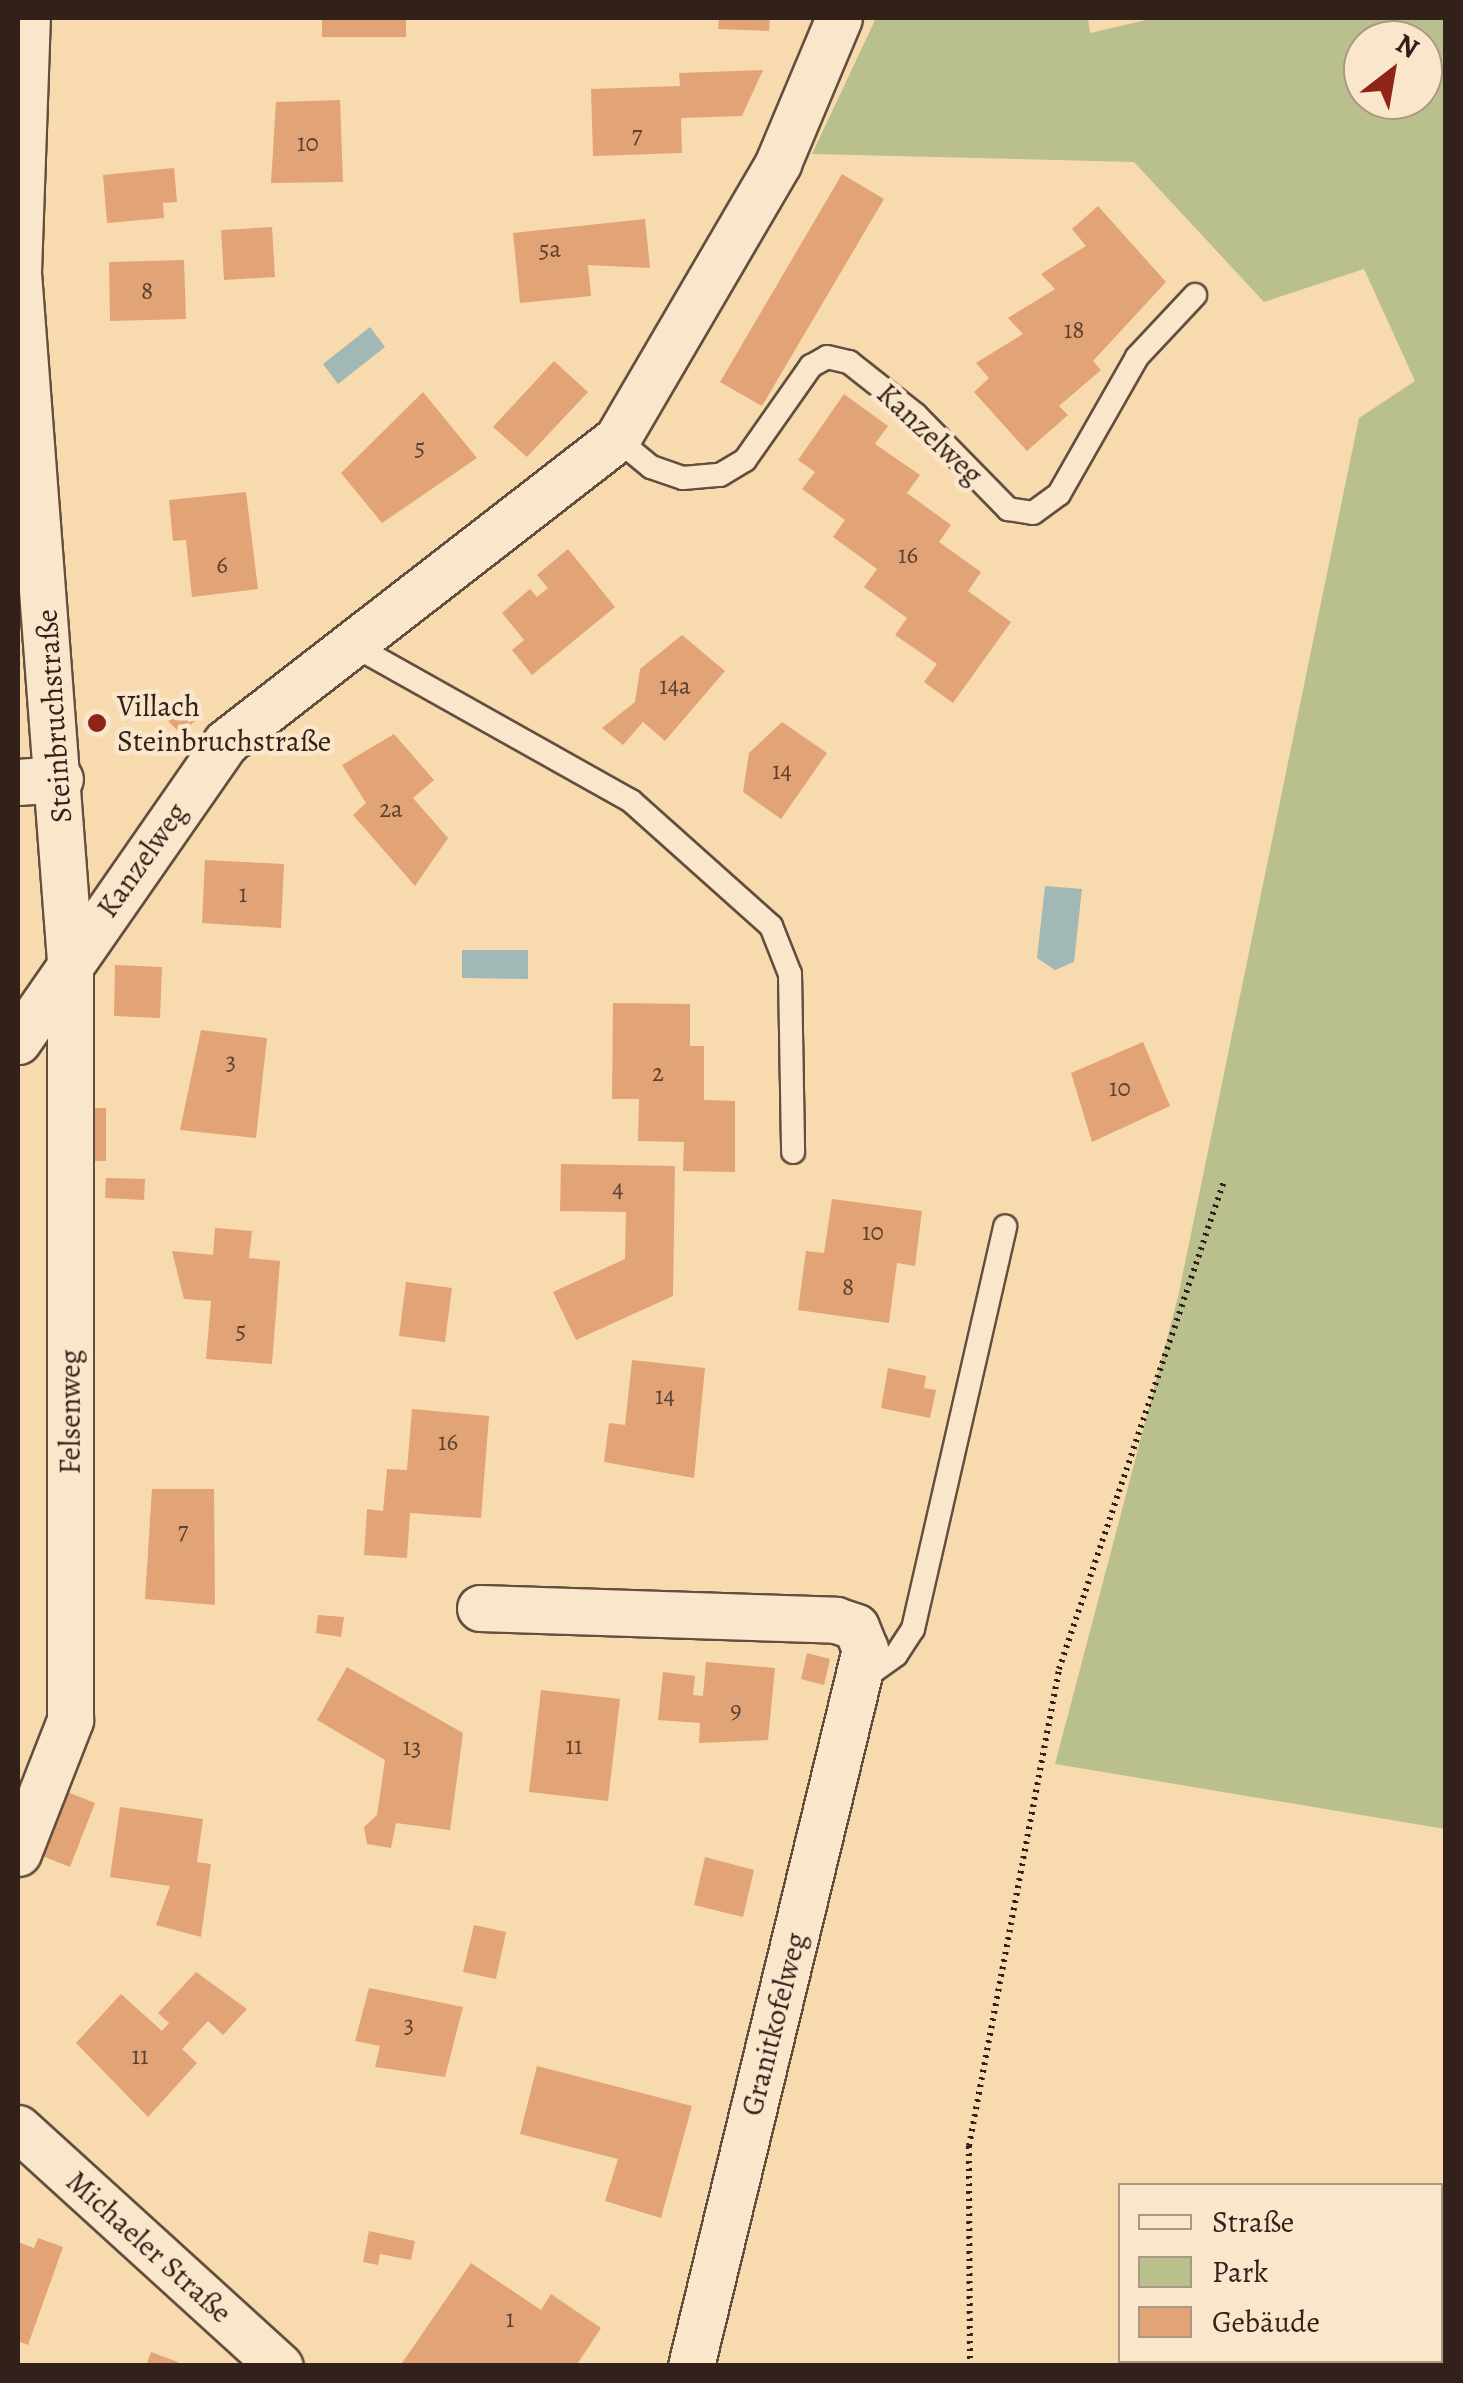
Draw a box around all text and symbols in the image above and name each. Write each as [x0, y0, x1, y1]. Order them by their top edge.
north arrow [1343, 20, 1443, 120]
text: N [1389, 24, 1426, 68]
house number: 7 [632, 120, 642, 150]
house number: 10 [297, 128, 319, 158]
house number: 5a [539, 234, 561, 264]
house number: 8 [141, 276, 153, 306]
house number: 18 [1064, 315, 1084, 345]
street label: Kanzelweg [869, 376, 991, 492]
house number: 5 [415, 432, 425, 462]
house number: 16 [898, 540, 918, 570]
house number: 6 [216, 550, 228, 580]
street label: Steinbruchstraße [29, 608, 79, 824]
house number: 14a [659, 671, 691, 701]
place label: Villach Steinbruchstraße [117, 688, 331, 758]
marker: Villach Steinbruchstraße [86, 712, 108, 734]
house number: 14 [772, 756, 792, 786]
house number: 2a [379, 794, 403, 824]
street label: Kanzelweg [89, 795, 195, 925]
house number: 1 [239, 879, 247, 909]
house number: 3 [226, 1046, 236, 1076]
house number: 2 [652, 1058, 664, 1088]
house number: 10 [1109, 1073, 1131, 1103]
house number: 4 [612, 1174, 624, 1204]
house number: 10 [862, 1217, 884, 1247]
house number: 8 [842, 1272, 854, 1302]
house number: 5 [236, 1315, 246, 1345]
street label: Felsenweg [52, 1350, 88, 1474]
house number: 14 [655, 1381, 675, 1411]
house number: 16 [438, 1427, 458, 1457]
house number: 7 [178, 1516, 188, 1546]
house number: 9 [730, 1695, 742, 1725]
house number: 11 [565, 1731, 583, 1761]
house number: 13 [403, 1732, 421, 1762]
street label: Granitkofelweg [734, 1929, 814, 2119]
house number: 3 [404, 2009, 414, 2039]
house number: 11 [131, 2041, 149, 2071]
street label: Michaeler Straße [59, 2163, 239, 2331]
legend [1118, 2183, 1443, 2363]
text: Straße [1212, 2202, 1294, 2242]
text: Park [1212, 2252, 1268, 2292]
text: Gebäude [1212, 2302, 1320, 2342]
house number: 1 [506, 2304, 514, 2334]

